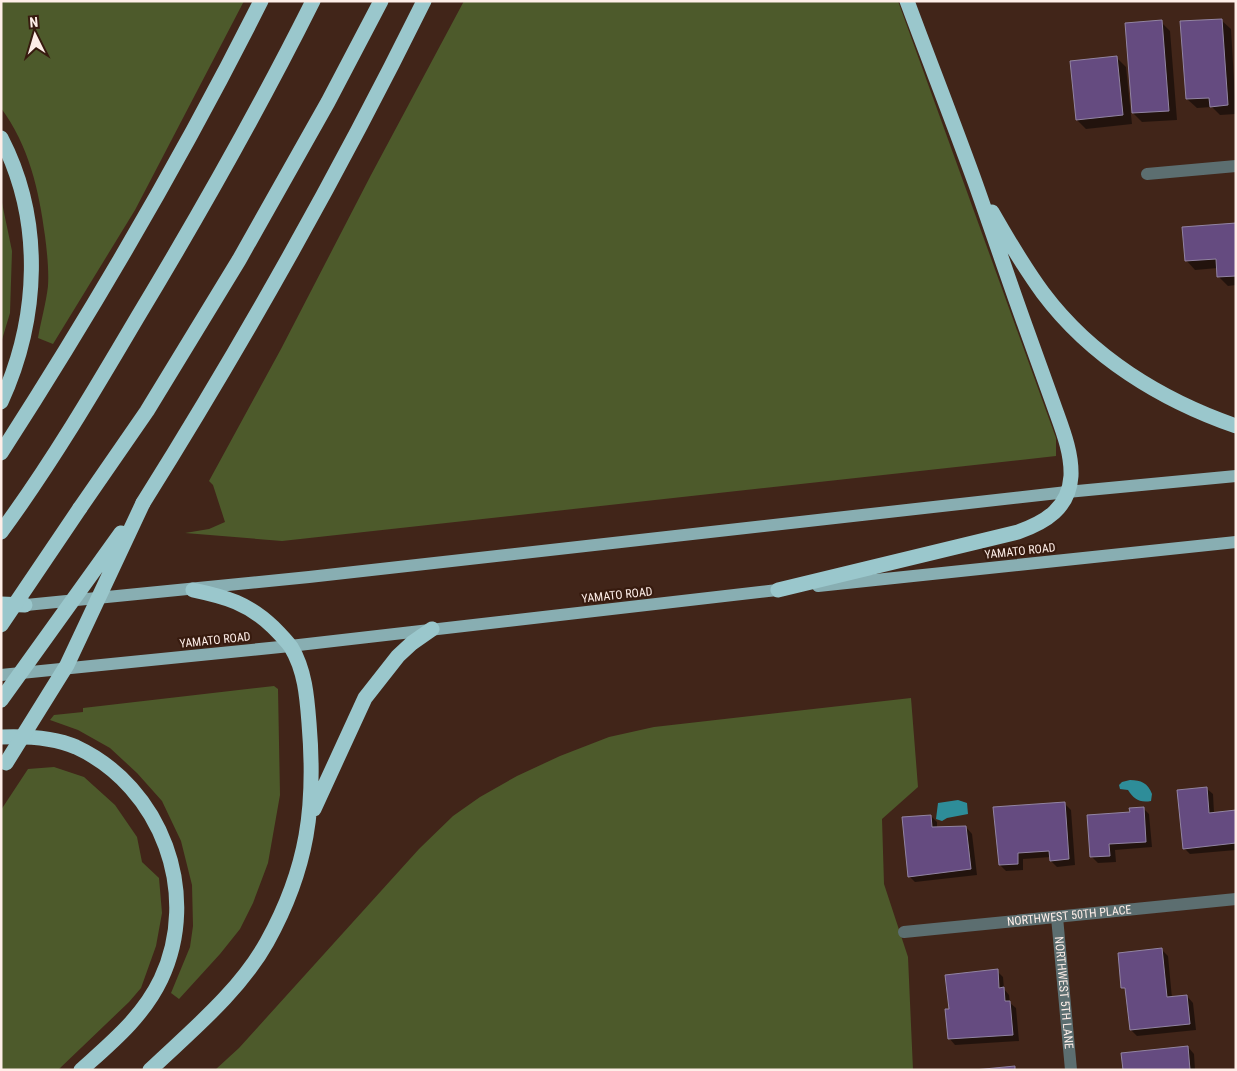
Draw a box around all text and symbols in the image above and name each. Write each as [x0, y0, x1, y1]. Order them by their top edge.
north arrow [10, 10, 60, 60]
text: N [29, 14, 39, 30]
street label: YAMATO ROAD [984, 540, 1056, 562]
street label: YAMATO ROAD [581, 584, 653, 606]
street label: YAMATO ROAD [179, 629, 251, 651]
street label: NORTHWEST 50TH PLACE [1006, 902, 1132, 929]
street label: NORTHWEST 5TH LANE [1052, 936, 1076, 1050]

